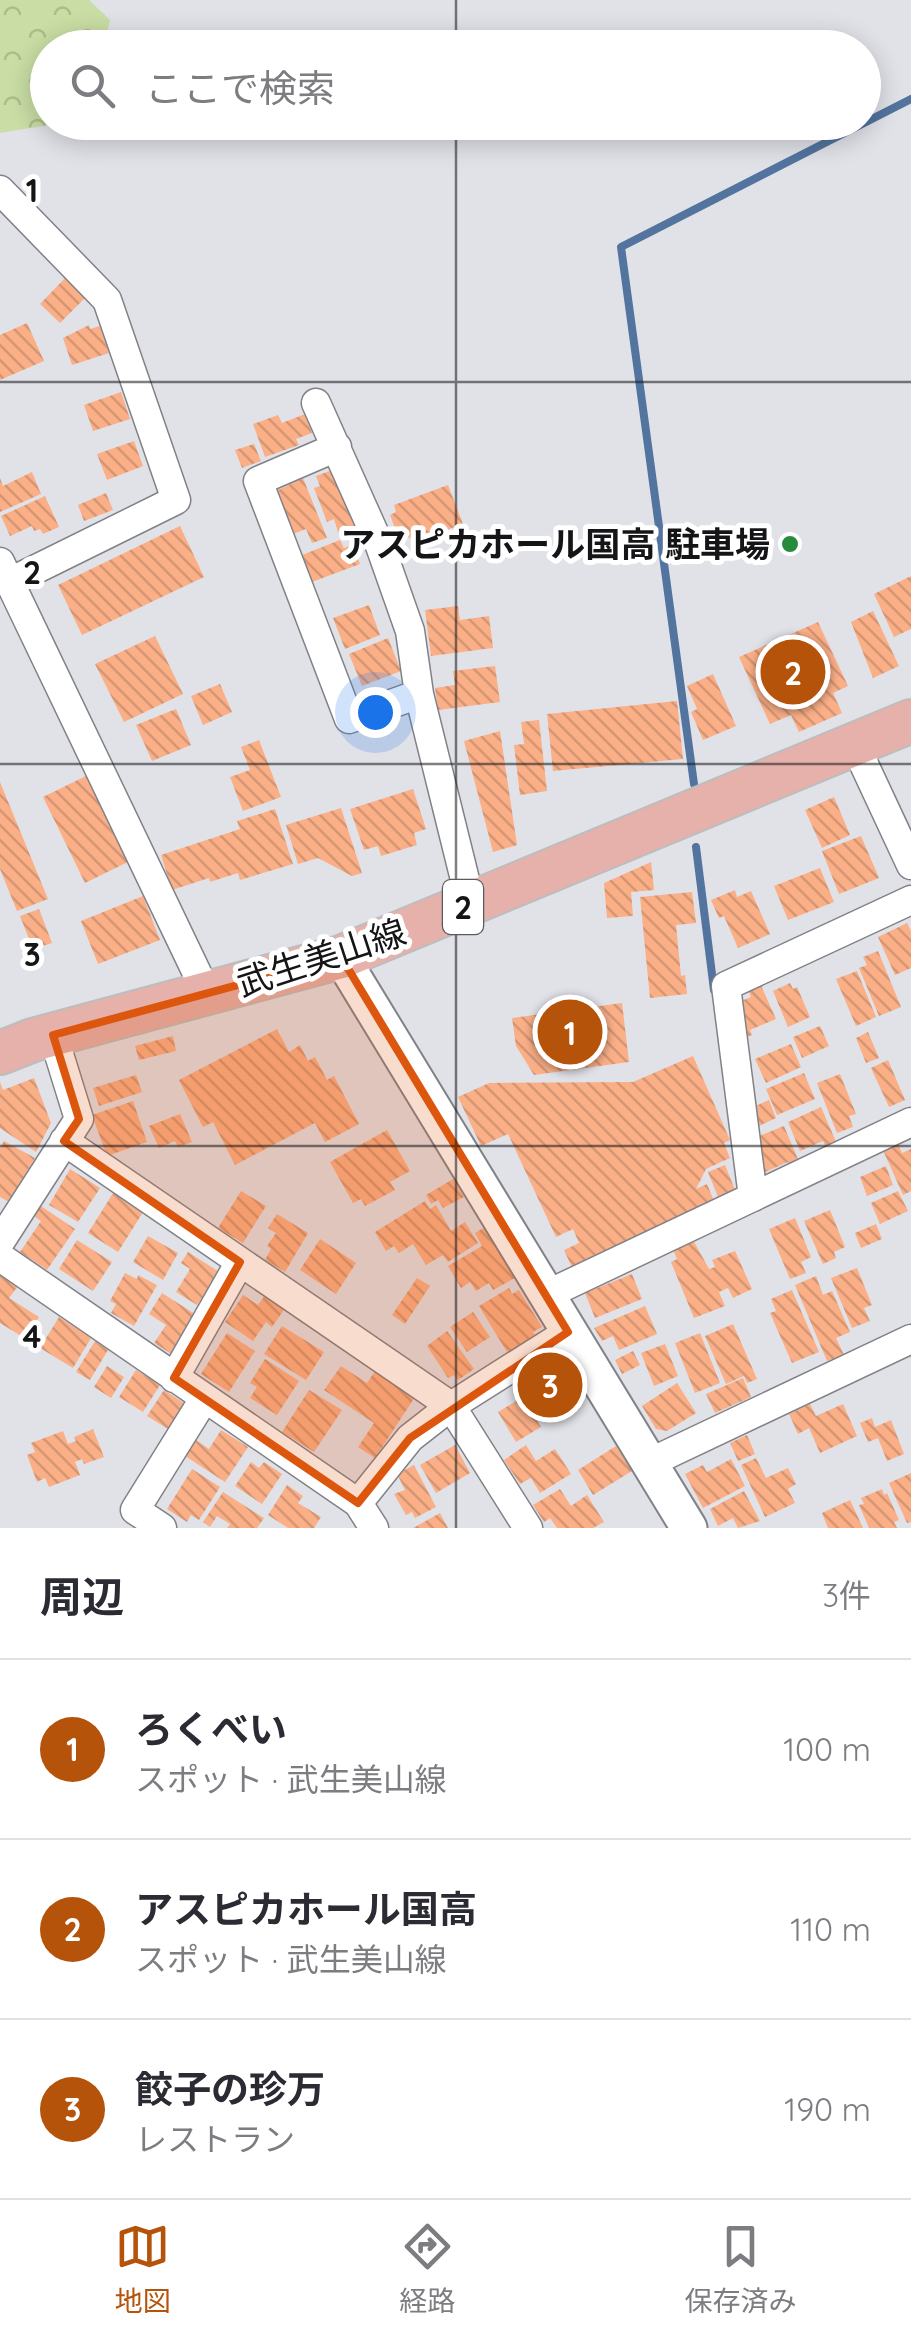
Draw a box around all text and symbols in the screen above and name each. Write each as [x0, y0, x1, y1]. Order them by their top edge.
search box [30, 30, 881, 140]
icon: search [65, 58, 120, 113]
text: ここで検索 [145, 64, 335, 112]
text: 1 [26, 170, 38, 210]
place label: アスピカホール国高 駐車場 [340, 522, 770, 566]
marker: アスピカホール国高 駐車場 [779, 533, 801, 555]
text: 2 [23, 552, 41, 592]
pin: 2 [760, 634, 826, 710]
your location [350, 687, 401, 738]
road number: 2 [443, 880, 483, 934]
street label: 武生美山線 [231, 909, 411, 1005]
text: 3 [23, 934, 41, 974]
pin: 1 [538, 994, 602, 1070]
text: 4 [23, 1316, 42, 1356]
pin: 3 [518, 1348, 582, 1422]
text: 周辺 [40, 1570, 124, 1623]
text: 3件 [822, 1575, 871, 1615]
text: ろくべい [135, 1705, 287, 1753]
text: 1 [66, 1729, 79, 1769]
text: 100 m [783, 1729, 871, 1769]
text: スポット · 武生美山線 [135, 1759, 447, 1799]
text: アスピカホール国高 [135, 1885, 477, 1933]
text: 2 [63, 1909, 82, 1949]
text: 110 m [790, 1909, 871, 1949]
text: スポット · 武生美山線 [135, 1939, 447, 1979]
text: 餃子の珍万 [135, 2065, 325, 2113]
text: 3 [64, 2089, 81, 2129]
text: 190 m [784, 2089, 871, 2129]
text: レストラン [135, 2119, 295, 2159]
tab: 地図 [114, 2219, 171, 2319]
tab: 経路 [399, 2219, 456, 2319]
tab: 保存済み [684, 2219, 797, 2319]

